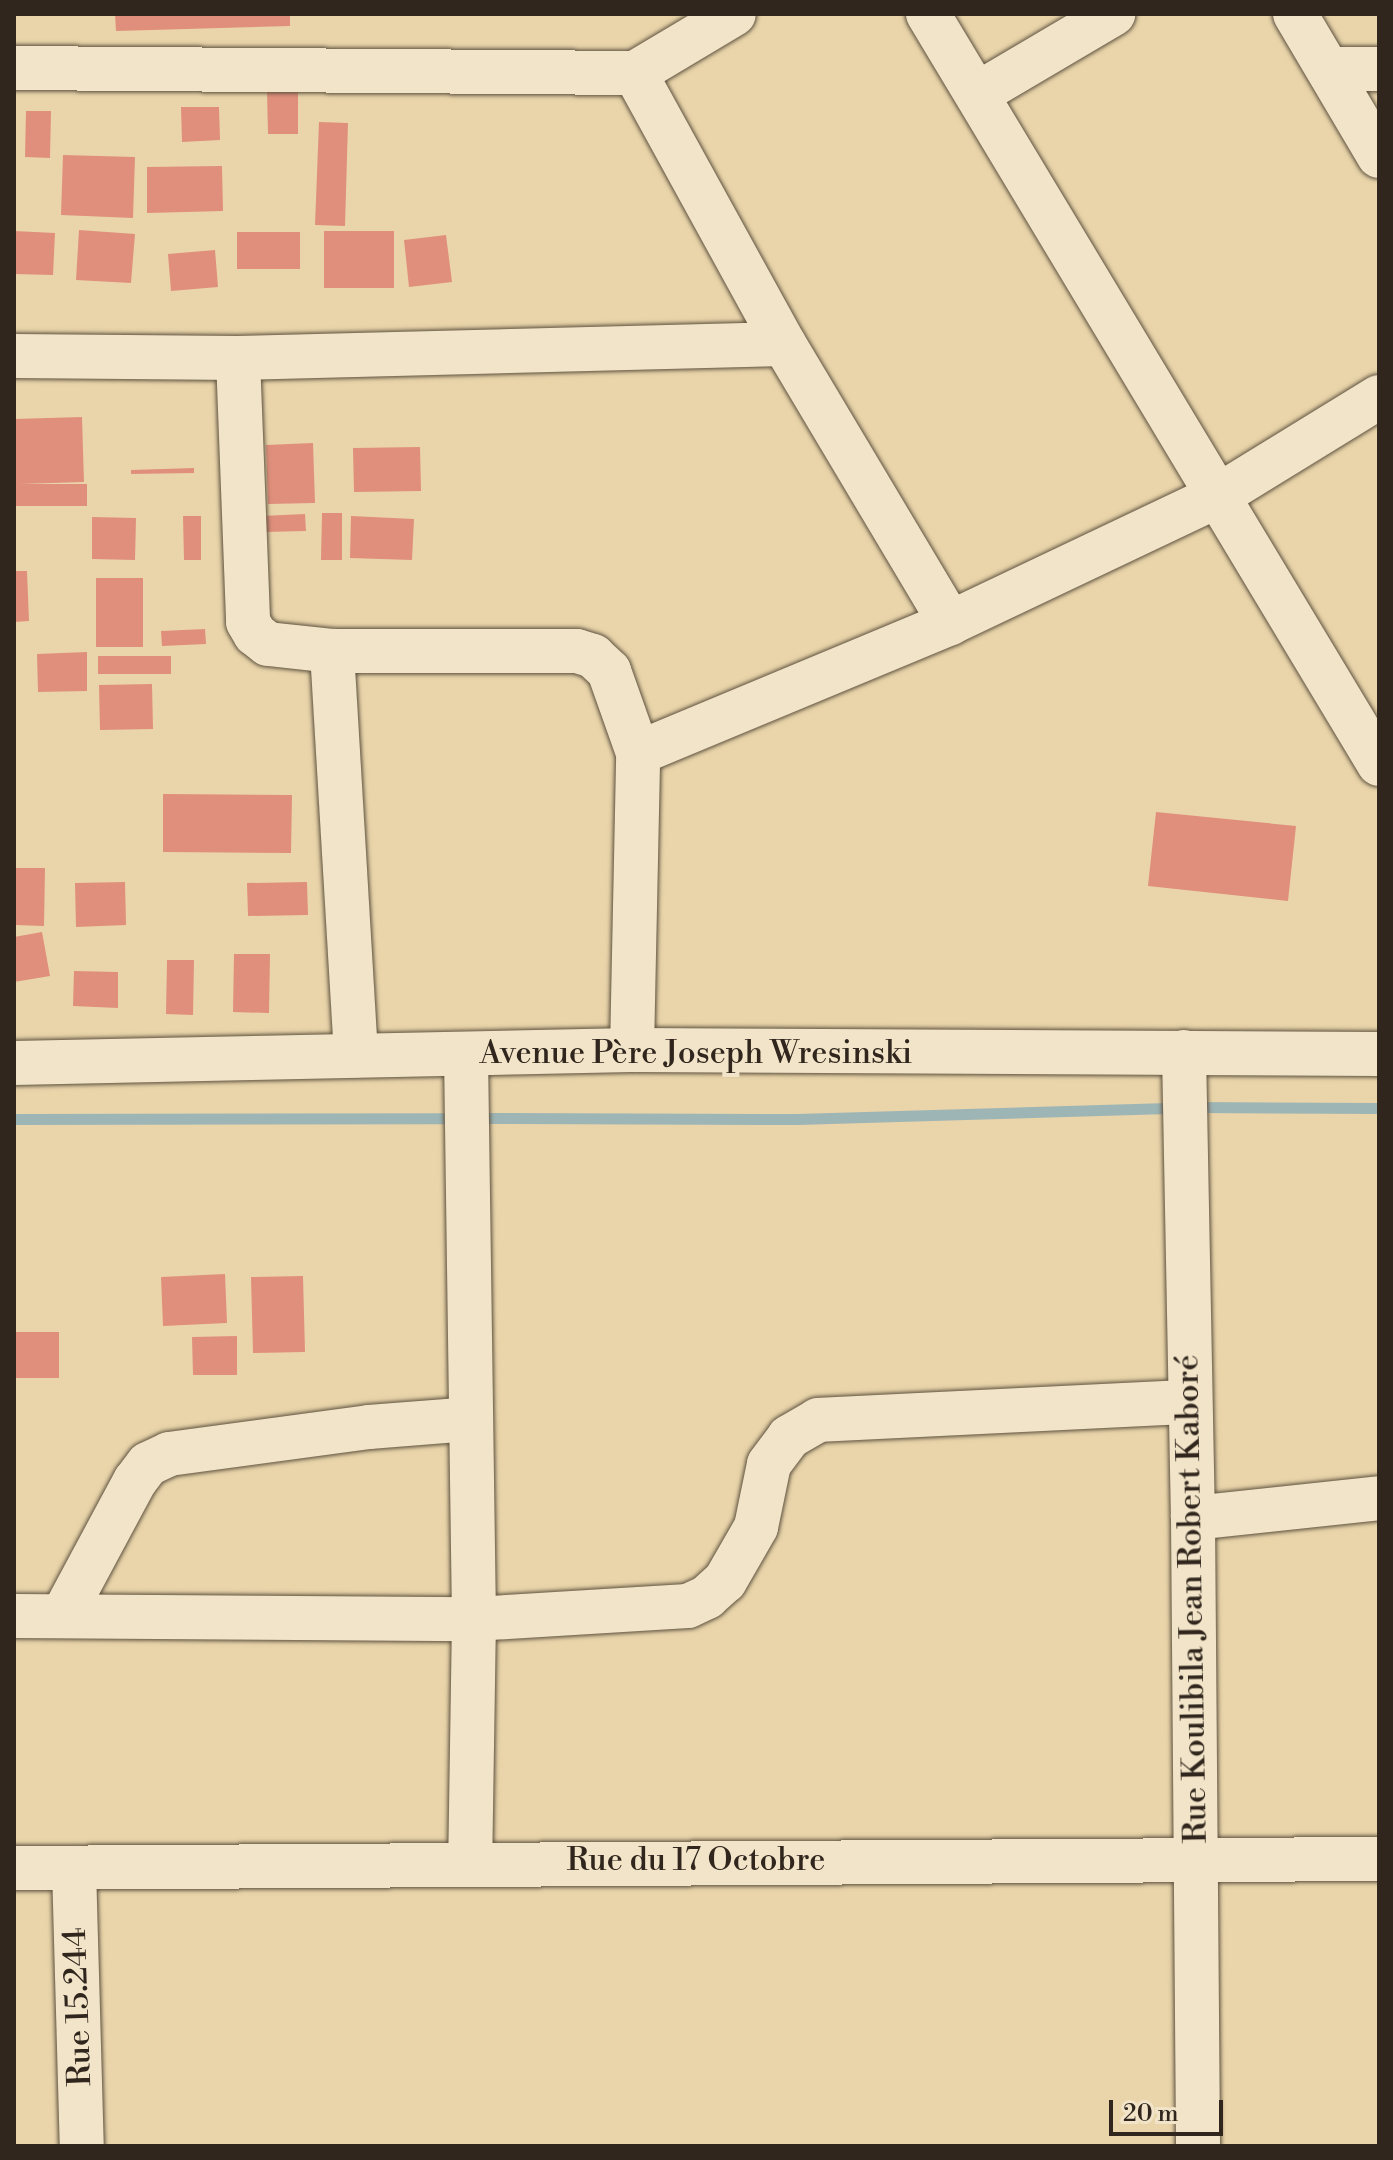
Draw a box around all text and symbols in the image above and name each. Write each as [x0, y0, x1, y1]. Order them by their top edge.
street label: Avenue Père Joseph Wresinski [480, 1034, 912, 1072]
street label: Rue Koulibila Jean Robert Kaboré [1169, 1354, 1215, 1844]
street label: Rue du 17 Octobre [566, 1841, 826, 1879]
street label: Rue 15.244 [56, 1927, 100, 2087]
scale bar [1113, 2084, 1227, 2134]
text: 20 m [1123, 2099, 1179, 2129]

